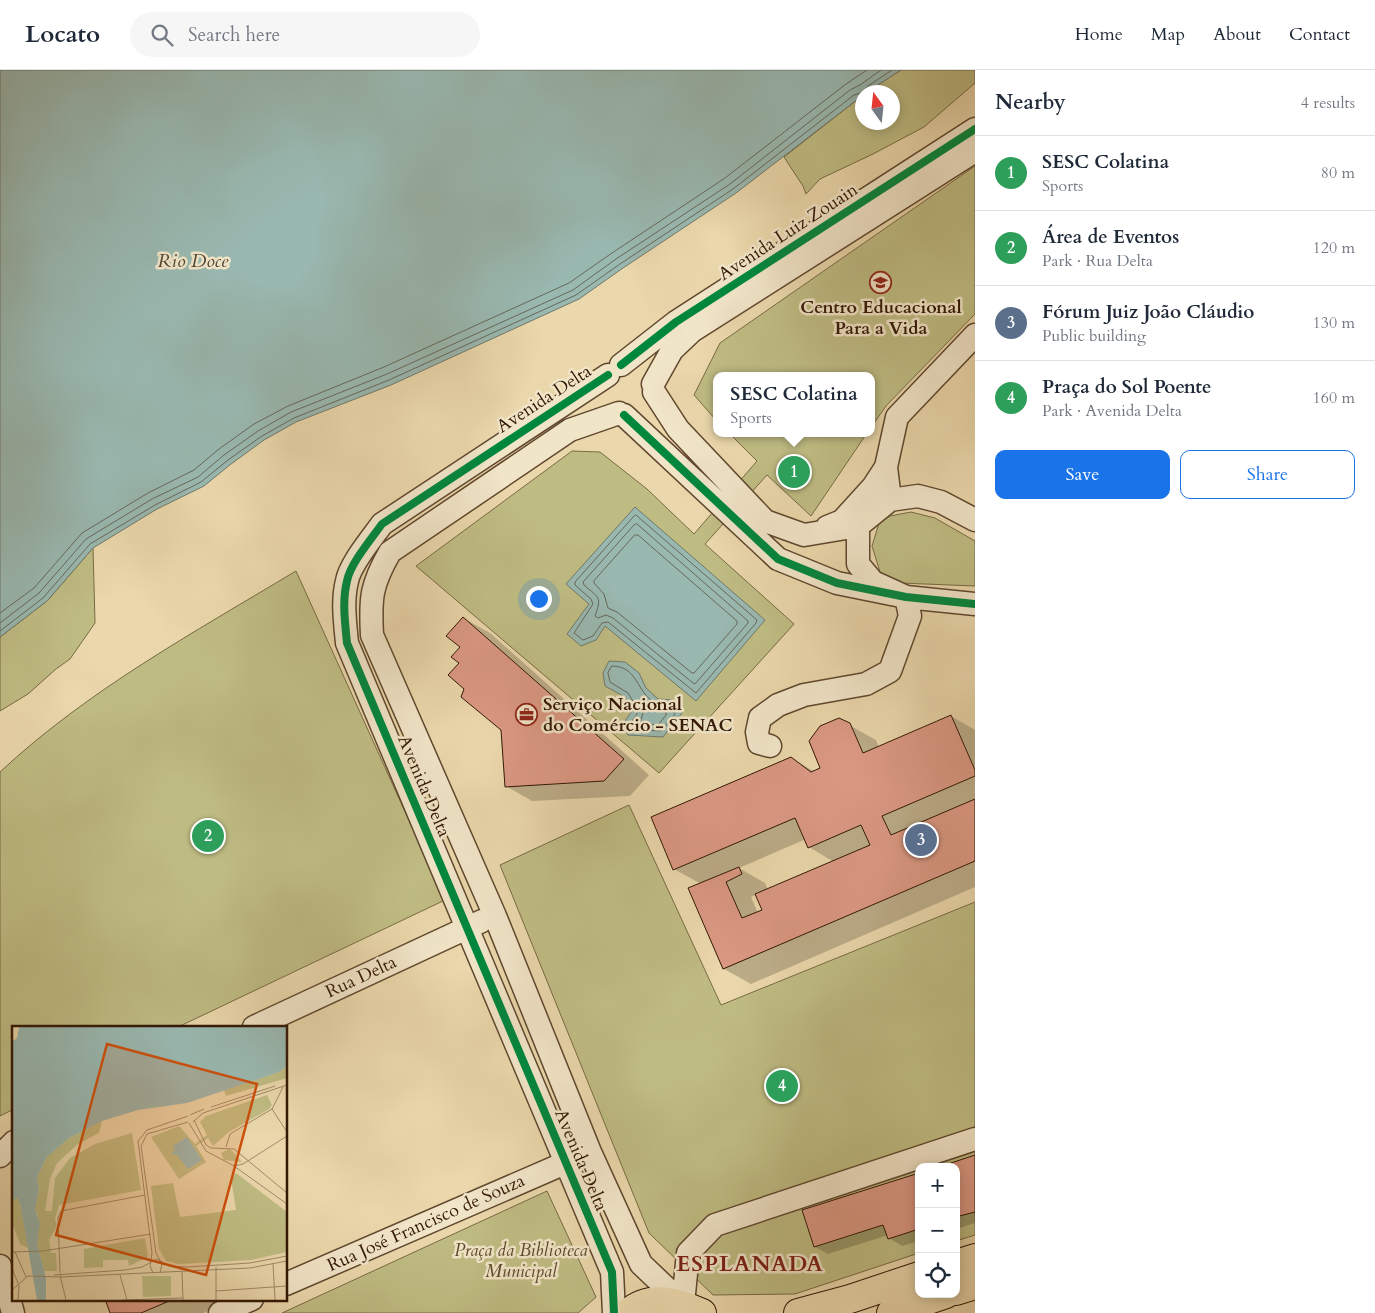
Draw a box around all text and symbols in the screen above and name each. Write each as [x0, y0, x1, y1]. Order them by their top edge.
search box [130, 12, 480, 57]
text: Locato [25, 18, 100, 51]
icon: search [148, 21, 176, 49]
text: Search here [188, 22, 280, 48]
text: Home [1075, 22, 1123, 47]
text: Map [1151, 22, 1185, 47]
text: About [1213, 22, 1261, 47]
text: Contact [1289, 22, 1350, 47]
north arrow [855, 85, 900, 130]
text: Nearby [995, 88, 1066, 117]
text: 4 results [1301, 92, 1355, 114]
text: SESC Colatina [1042, 149, 1169, 175]
text: 1 [1007, 162, 1015, 184]
text: 80 m [1321, 162, 1355, 184]
text: Sports [1042, 175, 1083, 197]
street label: Avenida Luiz Zouain [713, 177, 863, 287]
text: Área de Eventos [1042, 224, 1179, 250]
text: 2 [1007, 237, 1015, 259]
text: 120 m [1313, 237, 1355, 259]
water label: Rio Doce [158, 248, 229, 274]
text: Park · Rua Delta [1042, 250, 1153, 272]
school or university icon: Centro Educacional Para a Vida [869, 270, 893, 294]
place label: Centro Educacional Para a Vida [800, 295, 962, 341]
text: Fórum Juiz João Cláudio [1042, 299, 1254, 325]
text: 3 [1007, 312, 1015, 334]
text: 130 m [1313, 312, 1355, 334]
text: Public building [1042, 325, 1146, 347]
street label: Avenida Delta [492, 359, 596, 439]
popup [713, 372, 875, 437]
text: Praça do Sol Poente [1042, 374, 1211, 400]
text: SESC Colatina [730, 381, 858, 407]
text: 4 [1007, 387, 1015, 409]
text: 160 m [1313, 387, 1355, 409]
text: Park · Avenida Delta [1042, 400, 1182, 422]
text: Sports [730, 407, 772, 429]
button: Save [995, 450, 1170, 499]
button: Share [1180, 450, 1355, 499]
pin: 1 [778, 453, 810, 491]
your location [526, 586, 552, 612]
place label: Serviço Nacional do Comércio - SENAC [543, 692, 732, 738]
office icon: Serviço Nacional do Comércio - SENAC [515, 702, 539, 726]
street label: Avenida Delta [391, 731, 457, 841]
pin: 2 [192, 817, 224, 855]
pin: 3 [905, 821, 937, 859]
street label: Rua Delta [321, 950, 401, 1004]
inset map [12, 1026, 288, 1300]
pin: 4 [766, 1067, 798, 1105]
street label: Avenida Delta [548, 1105, 614, 1215]
map controls [915, 1163, 960, 1298]
button: + [915, 1163, 960, 1208]
street label: Rua José Francisco de Souza [323, 1168, 529, 1278]
button: − [915, 1208, 960, 1253]
park label: Praça da Biblioteca Municipal [454, 1238, 588, 1284]
district label: ESPLANADA [676, 1249, 824, 1279]
button: locate [915, 1253, 960, 1298]

